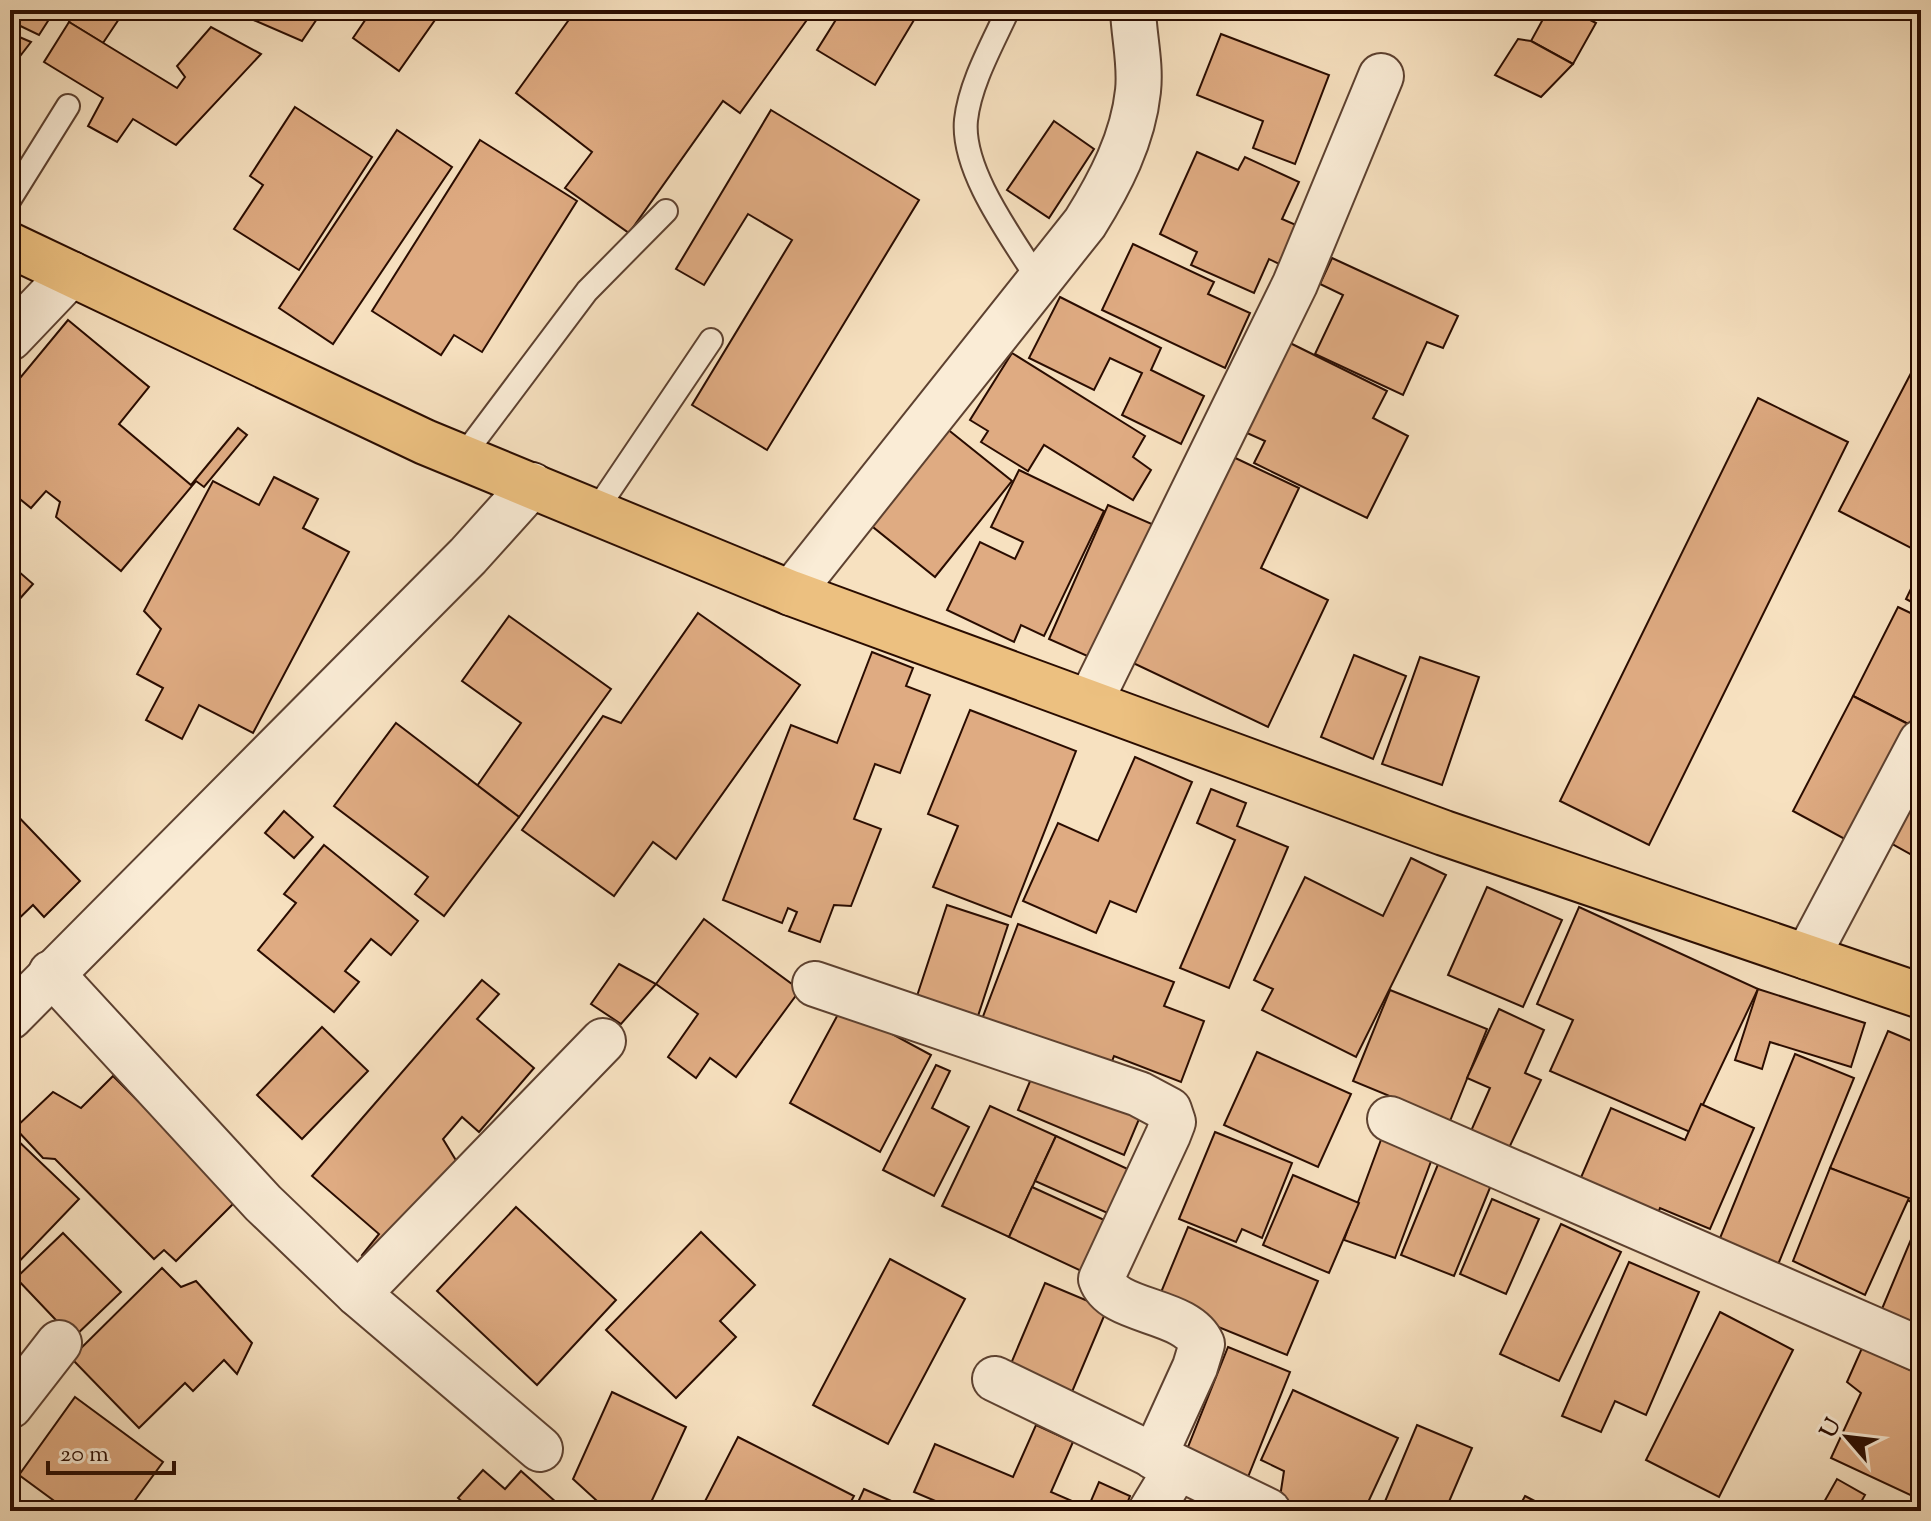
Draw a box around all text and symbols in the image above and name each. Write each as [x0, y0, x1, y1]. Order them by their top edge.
north arrow [1807, 1397, 1887, 1477]
text: U [1814, 1414, 1850, 1444]
scale bar [48, 1425, 174, 1475]
text: 20 m [60, 1438, 109, 1472]

